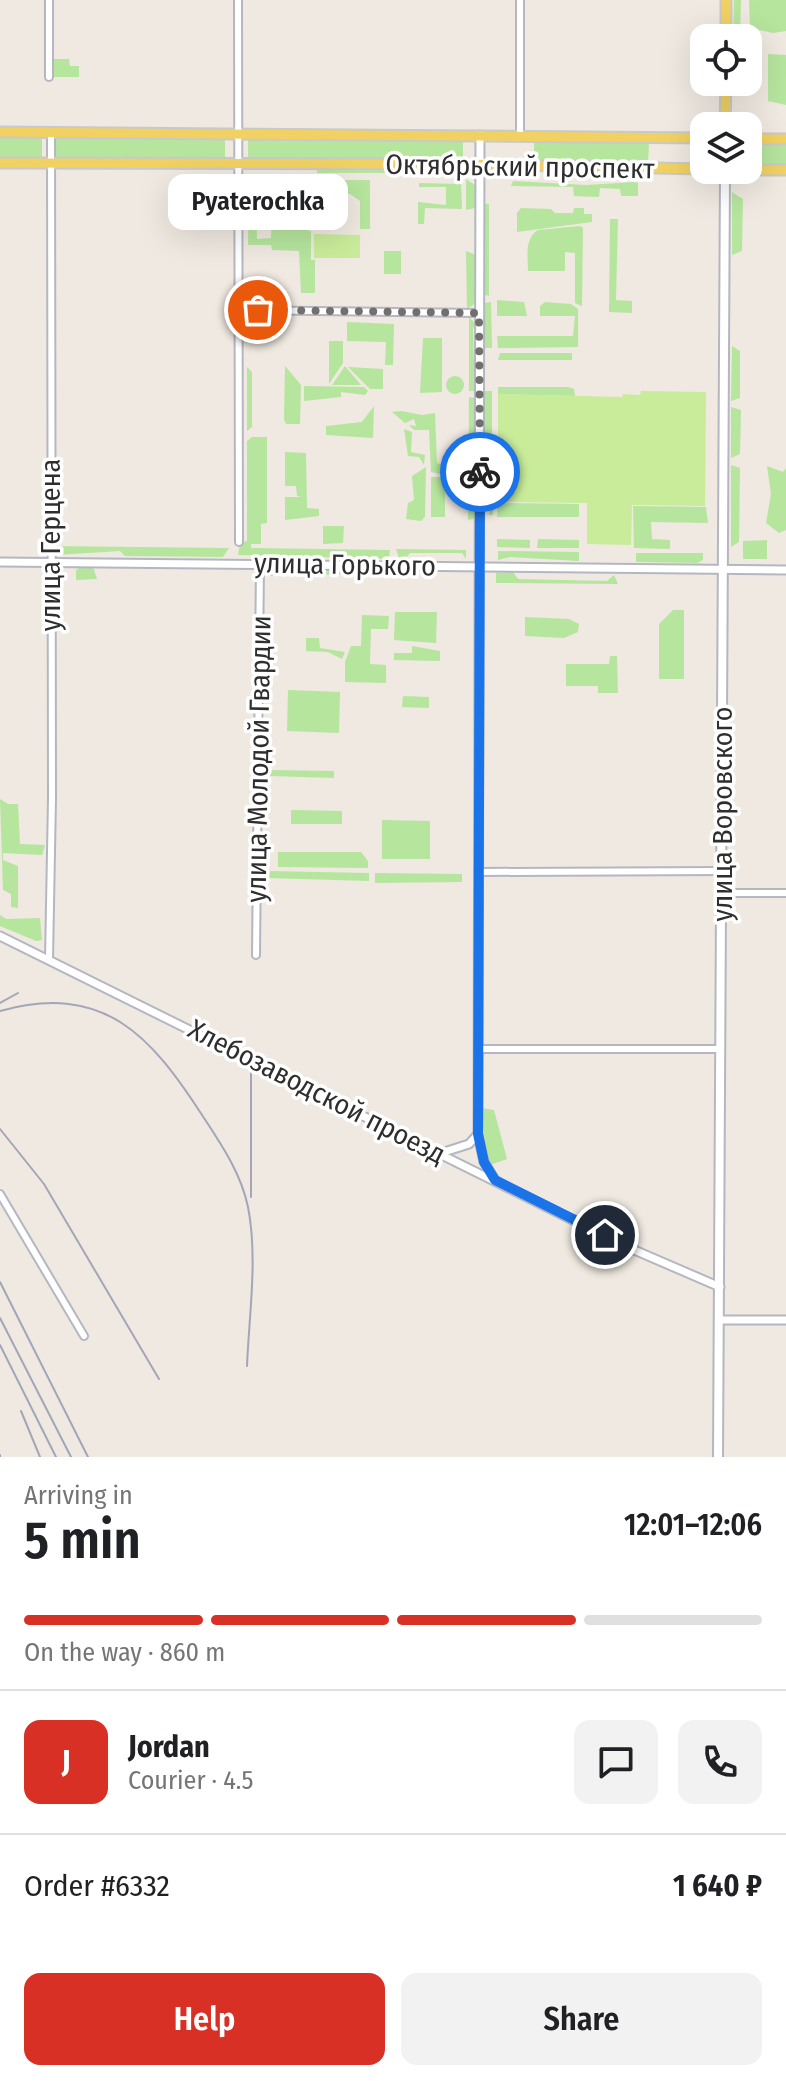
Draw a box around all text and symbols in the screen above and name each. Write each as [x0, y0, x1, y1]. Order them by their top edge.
map controls [690, 24, 762, 184]
button: locate [690, 24, 762, 96]
button: layers [690, 112, 762, 184]
street label: Октябрьский проспект [385, 148, 655, 185]
callout: Pyaterochka [168, 174, 348, 230]
text: Pyaterochka [191, 186, 325, 217]
pin [224, 276, 292, 344]
icon: bag [236, 288, 280, 332]
courier [440, 432, 520, 512]
icon: bike [458, 450, 502, 494]
street label: улица Герцена [34, 459, 67, 631]
street label: улица Горького [254, 546, 436, 583]
street label: улица Молодой Гвардии [239, 615, 278, 903]
street label: улица Воровского [706, 707, 739, 921]
street label: Хлебозаводской проезд [183, 1012, 451, 1171]
pin [571, 1201, 639, 1269]
icon: home [583, 1213, 627, 1257]
text: Arriving in [24, 1480, 133, 1511]
text: 12:01–12:06 [624, 1507, 762, 1543]
text: 5 min [24, 1509, 141, 1572]
text: On the way · 860 m [24, 1637, 225, 1668]
button: chat [574, 1720, 658, 1804]
button: phone [678, 1720, 762, 1804]
text: Jordan [128, 1729, 210, 1765]
text: J [62, 1744, 70, 1780]
text: Courier · 4.5 [128, 1765, 254, 1796]
text: Order #6332 [24, 1868, 170, 1904]
text: 1 640 ₽ [673, 1868, 762, 1904]
button: Help [24, 1973, 385, 2065]
button: Share [401, 1973, 762, 2065]

